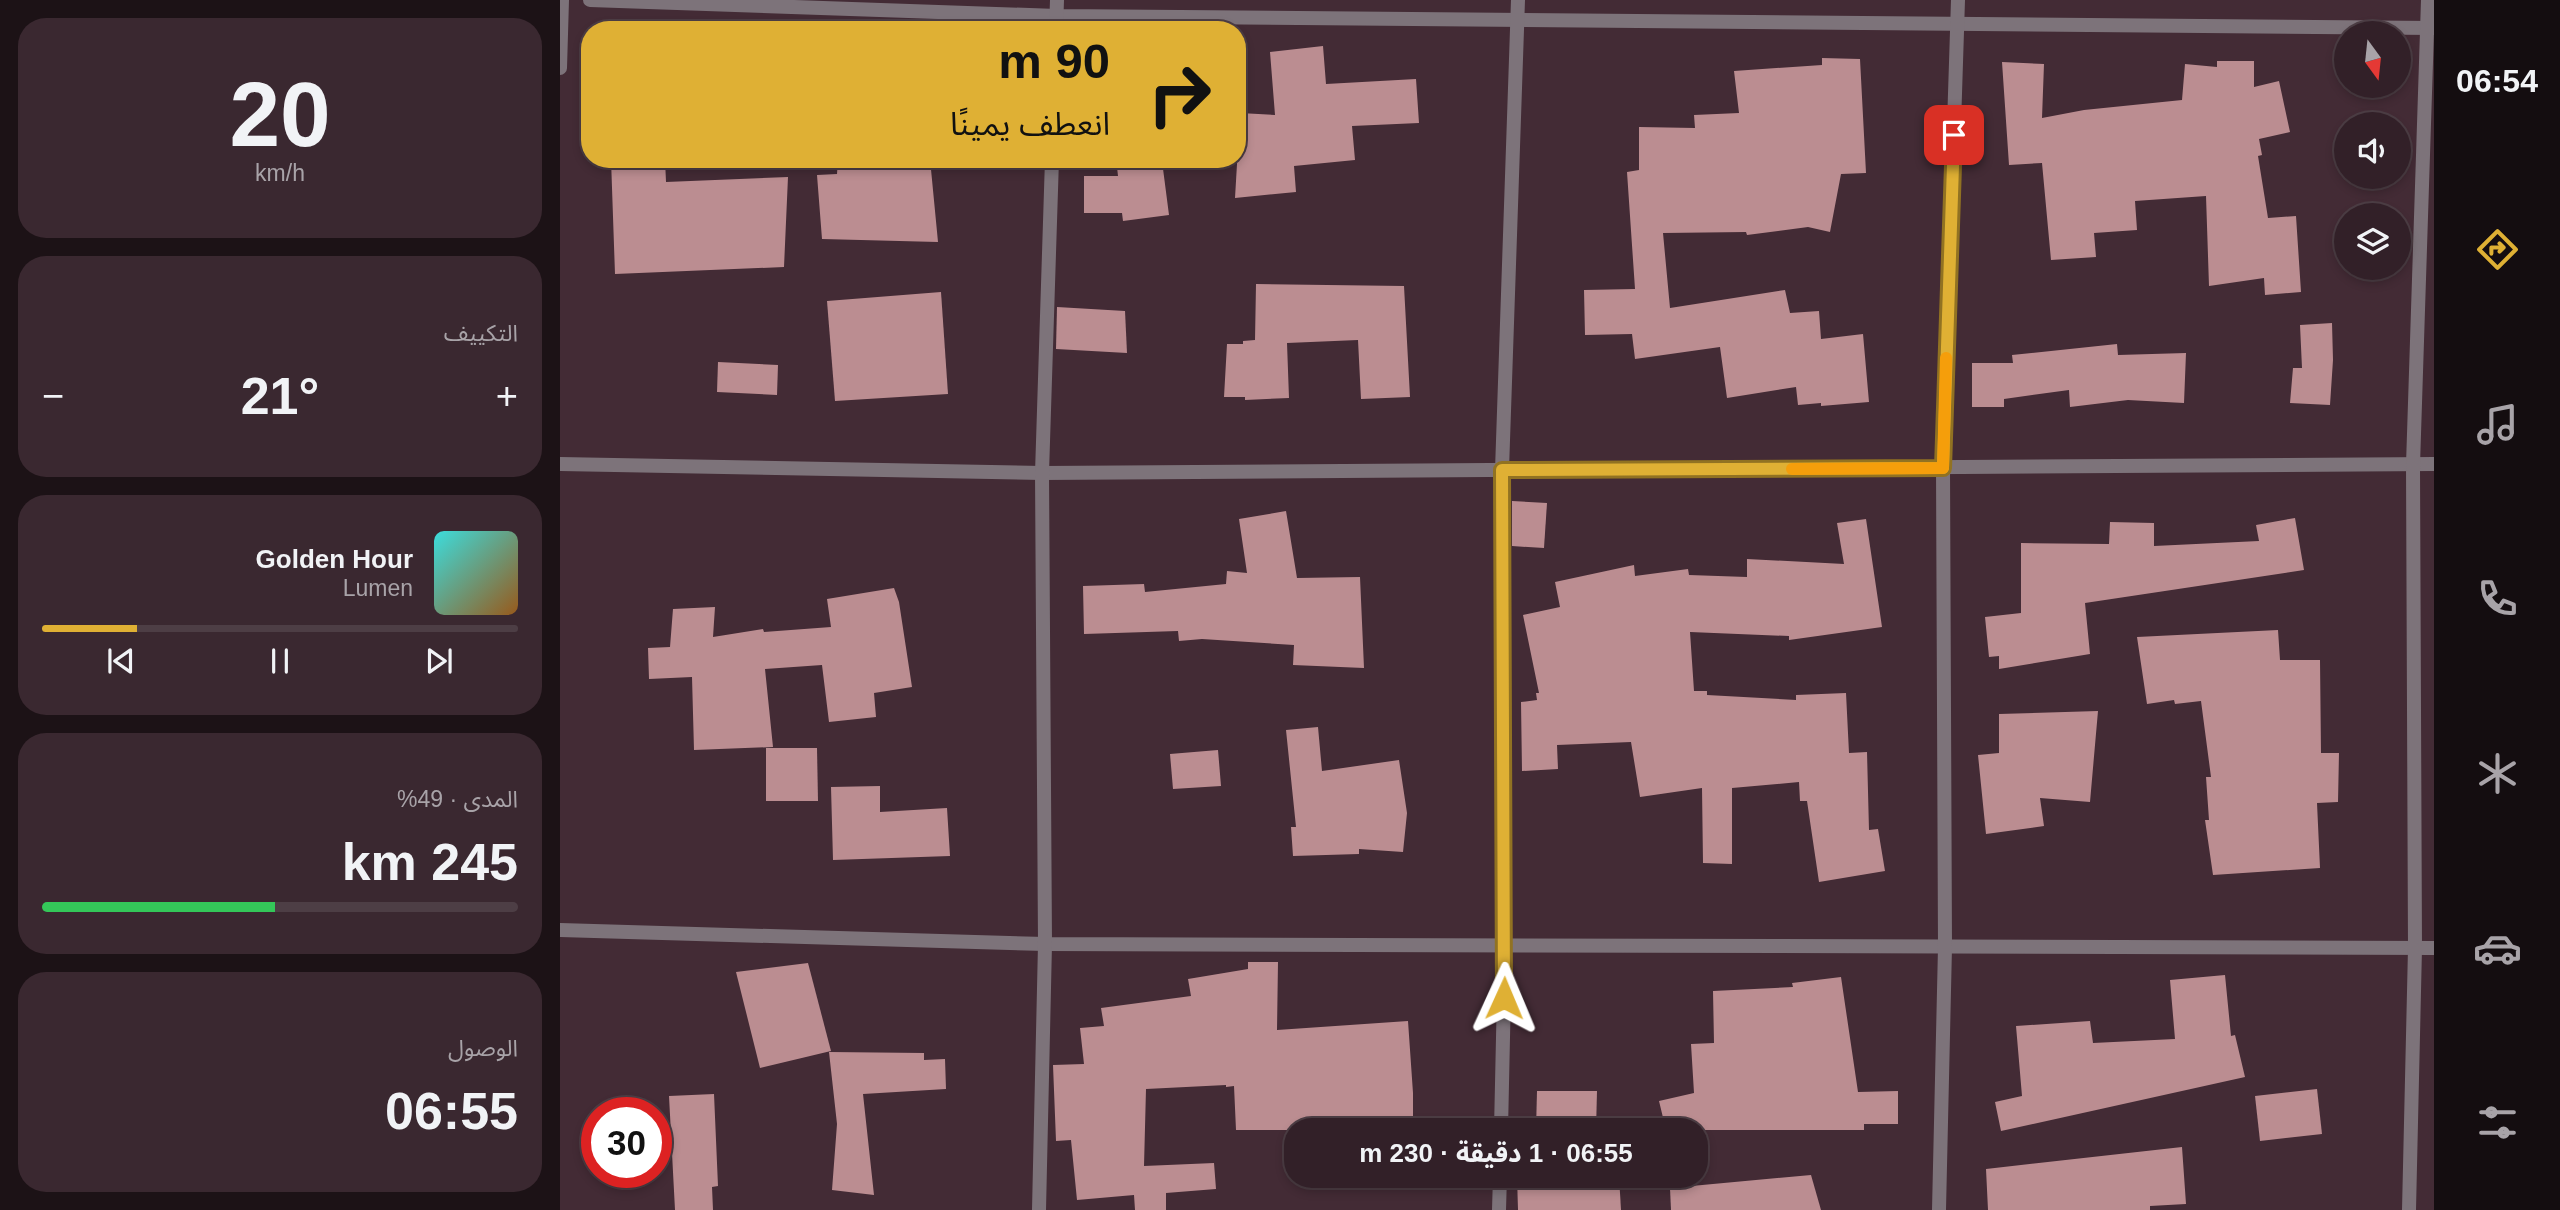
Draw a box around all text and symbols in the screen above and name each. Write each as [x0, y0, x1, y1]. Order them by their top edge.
north arrow [2334, 21, 2412, 98]
map controls [2334, 21, 2411, 280]
text: 90 m [998, 34, 1110, 88]
icon: right [1134, 49, 1225, 140]
text: 06:54 [2456, 63, 2538, 99]
text: 20 [229, 64, 331, 165]
pin [1924, 105, 1984, 165]
text: انعطف يمينًا [950, 106, 1110, 142]
button: sound [2334, 112, 2411, 189]
icon: arrive [1935, 116, 1973, 154]
text: km/h [255, 160, 305, 186]
button: layers [2334, 203, 2411, 280]
icon: directions [2473, 225, 2522, 274]
text: التكييف [444, 320, 518, 346]
text: 21° [241, 367, 319, 425]
text: − [42, 375, 64, 417]
text: + [496, 375, 518, 417]
icon: music [2473, 400, 2522, 449]
text: Golden Hour [256, 544, 413, 574]
icon: phone [2473, 574, 2522, 623]
text: Lumen [343, 575, 413, 601]
icon: previous [102, 642, 140, 680]
icon: pause [261, 642, 299, 680]
icon: next [420, 642, 458, 680]
icon: climate [2473, 749, 2522, 798]
text: المدى · 49% [397, 786, 518, 812]
text: 245 km [342, 833, 518, 891]
icon: car [2473, 924, 2522, 973]
position arrow [1467, 961, 1541, 1035]
text: الوصول [448, 1035, 518, 1061]
text: 06:55 [385, 1082, 518, 1140]
speed limit sign: 30 [581, 1097, 672, 1188]
icon: filters [2473, 1098, 2522, 1147]
text: 06:55 · 1 دقيقة · 230 m [1359, 1138, 1633, 1168]

